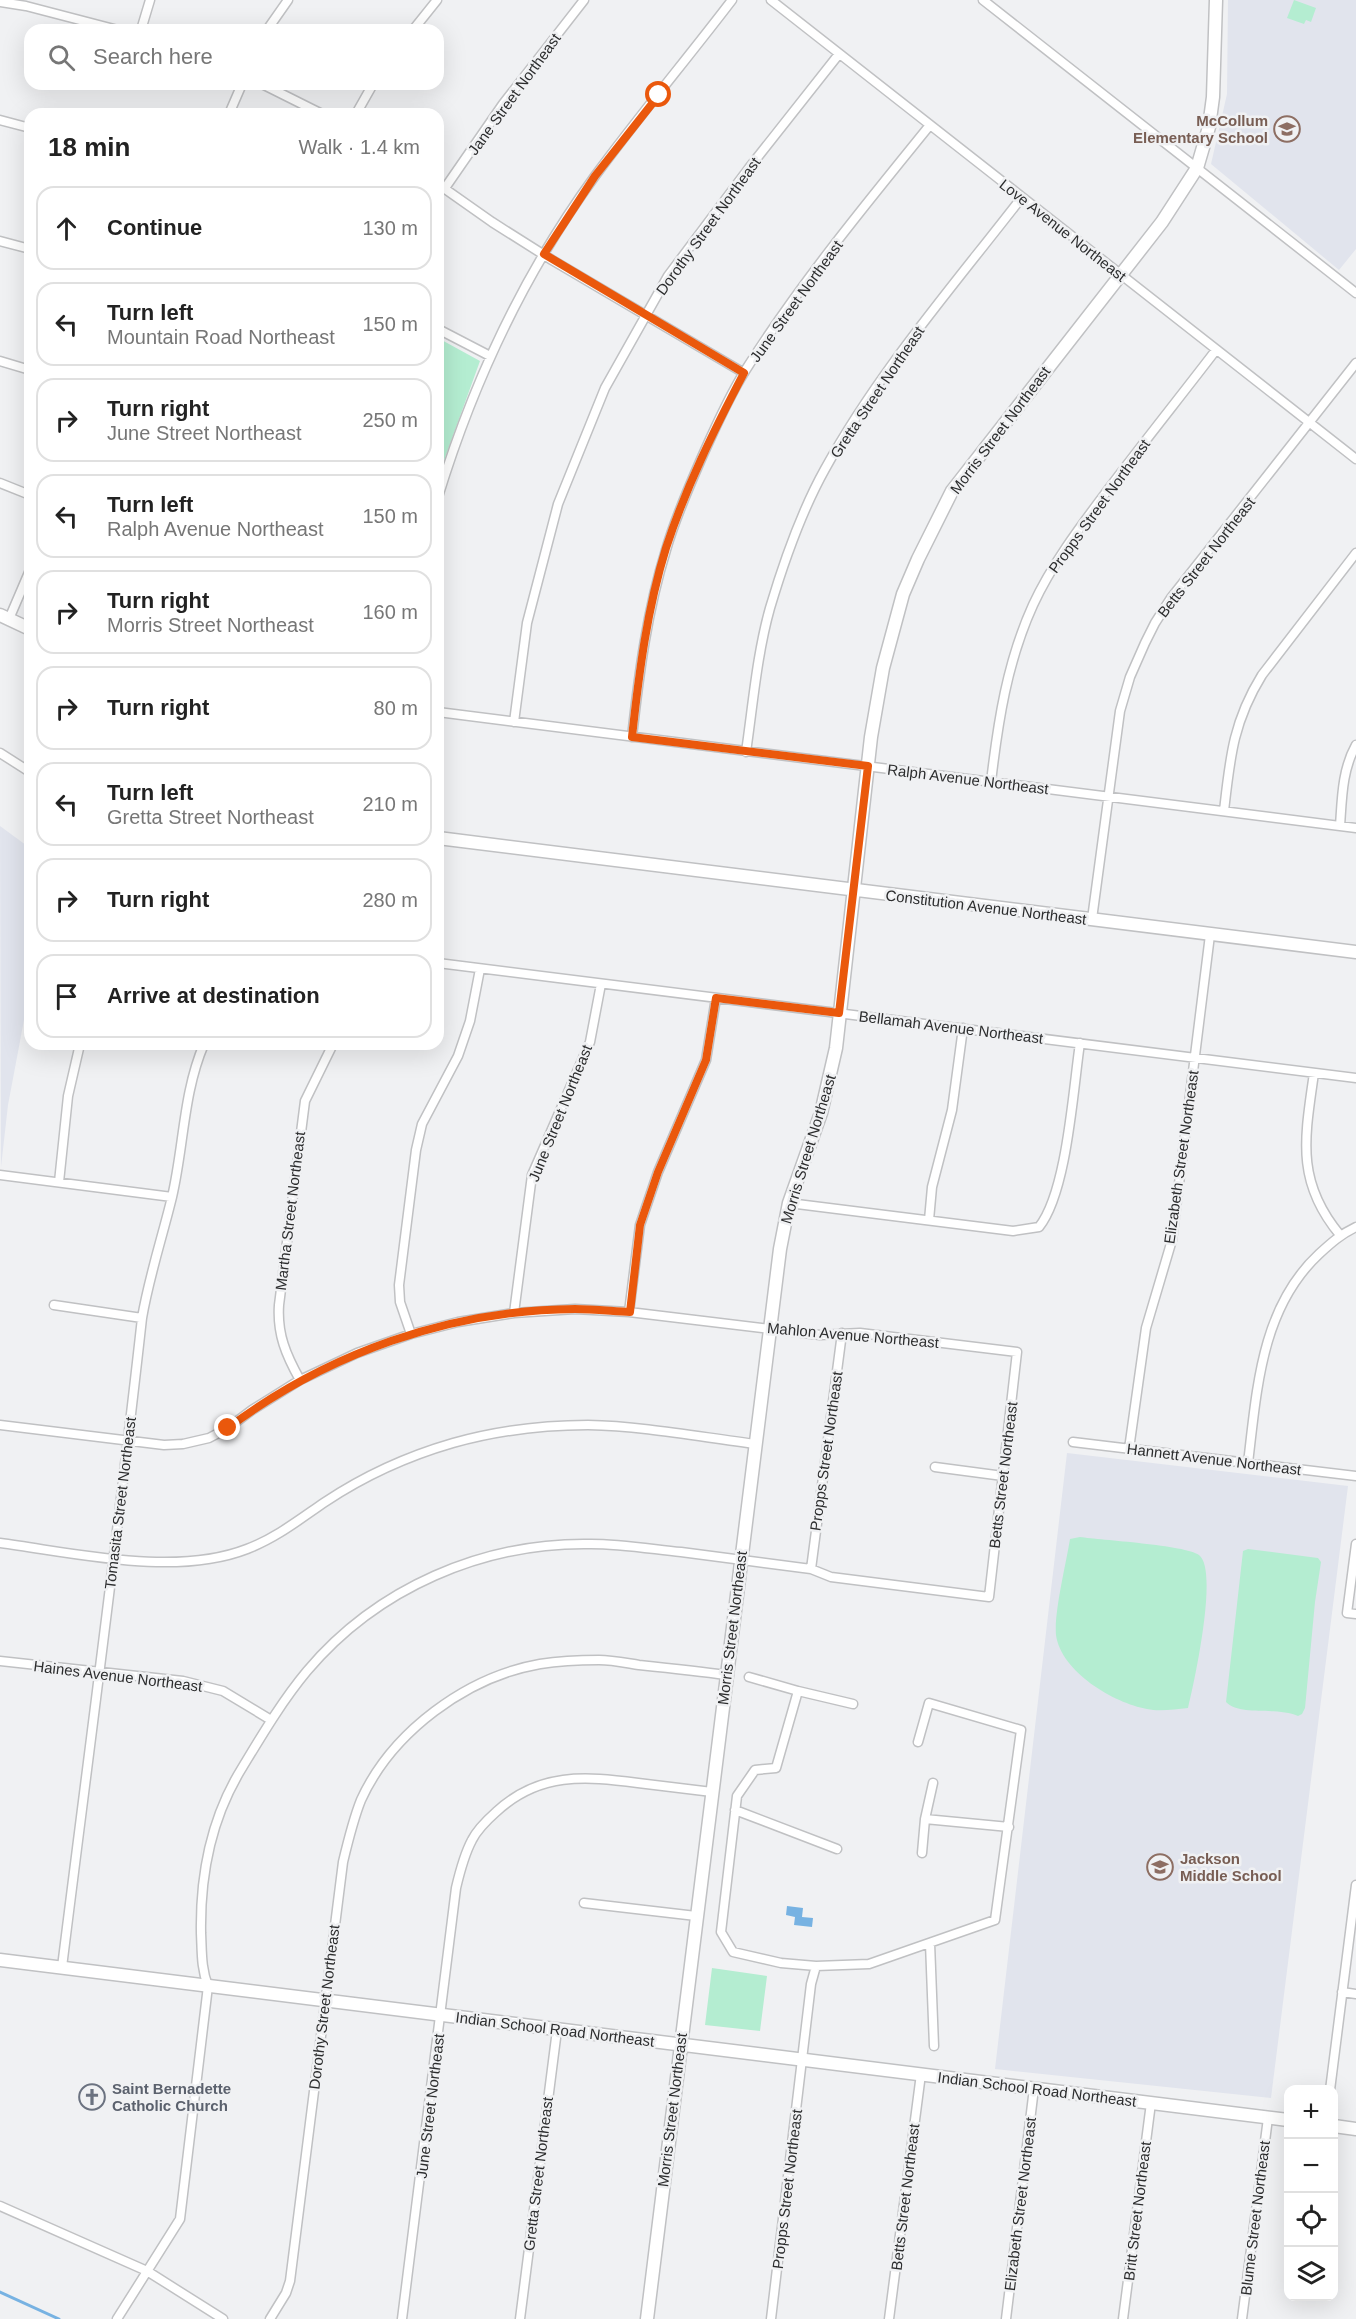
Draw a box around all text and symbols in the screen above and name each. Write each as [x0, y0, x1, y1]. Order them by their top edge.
search box [24, 24, 444, 90]
street label: Jane Street Northeast [464, 29, 564, 158]
icon: search [45, 41, 78, 74]
text: Search here [93, 44, 213, 69]
route start [645, 81, 671, 107]
place label: McCollum Elementary School [1133, 112, 1268, 146]
school or university icon: McCollum Elementary School [1272, 114, 1302, 144]
text: 18 min [48, 132, 130, 162]
text: Walk · 1.4 km [299, 136, 420, 158]
street label: Dorothy Street Northeast [652, 153, 764, 298]
street label: Love Avenue Northeast [996, 175, 1130, 285]
icon: ahead [50, 212, 83, 245]
text: Continue [107, 215, 202, 240]
text: 130 m [362, 217, 418, 239]
street label: June Street Northeast [746, 236, 846, 365]
text: Turn left [107, 300, 193, 325]
icon: left [50, 308, 83, 341]
text: 150 m [362, 313, 418, 335]
street label: Gretta Street Northeast [827, 322, 928, 461]
text: Mountain Road Northeast [107, 326, 335, 348]
street label: Morris Street Northeast [947, 362, 1054, 497]
text: Turn right [107, 396, 209, 421]
icon: right [50, 404, 83, 437]
text: 250 m [362, 409, 418, 431]
text: June Street Northeast [107, 422, 302, 444]
street label: Propps Street Northeast [1045, 435, 1154, 576]
text: Turn left [107, 492, 193, 517]
street label: Betts Street Northeast [1154, 493, 1259, 620]
icon: left [50, 500, 83, 533]
text: 150 m [362, 505, 418, 527]
text: Ralph Avenue Northeast [107, 518, 323, 540]
text: Turn right [107, 588, 209, 613]
icon: right [50, 596, 83, 629]
text: 160 m [362, 601, 418, 623]
text: Morris Street Northeast [107, 614, 314, 636]
icon: right [50, 692, 83, 725]
text: Turn right [107, 695, 209, 720]
text: 80 m [374, 697, 418, 719]
street label: Ralph Avenue Northeast [886, 761, 1050, 797]
text: Turn left [107, 780, 193, 805]
icon: left [50, 788, 83, 821]
text: 210 m [362, 793, 418, 815]
text: Gretta Street Northeast [107, 806, 314, 828]
icon: right [50, 884, 83, 917]
street label: Constitution Avenue Northeast [885, 886, 1088, 928]
text: Turn right [107, 887, 209, 912]
text: 280 m [362, 889, 418, 911]
icon: arrive [50, 980, 83, 1013]
text: Arrive at destination [107, 983, 320, 1008]
street label: Bellamah Avenue Northeast [858, 1007, 1045, 1047]
street label: June Street Northeast [525, 1041, 596, 1184]
street label: Elizabeth Street Northeast [1160, 1068, 1202, 1245]
street label: Morris Street Northeast [777, 1072, 839, 1226]
street label: Martha Street Northeast [272, 1130, 308, 1291]
street label: Mahlon Avenue Northeast [766, 1319, 940, 1351]
street label: Propps Street Northeast [806, 1369, 846, 1532]
street label: Betts Street Northeast [986, 1400, 1021, 1549]
route end [214, 1414, 240, 1440]
street label: Tomasita Street Northeast [101, 1415, 139, 1590]
street label: Hannett Avenue Northeast [1126, 1440, 1303, 1478]
street label: Morris Street Northeast [714, 1549, 750, 1706]
street label: Haines Avenue Northeast [33, 1657, 204, 1695]
place label: Jackson Middle School [1180, 1850, 1282, 1884]
school or university icon: Jackson Middle School [1145, 1852, 1175, 1882]
street label: Dorothy Street Northeast [305, 1923, 343, 2090]
street label: Indian School Road Northeast [455, 2008, 656, 2050]
street label: Morris Street Northeast [654, 2031, 690, 2188]
street label: June Street Northeast [413, 2032, 447, 2179]
street label: Indian School Road Northeast [937, 2068, 1138, 2110]
place label: Saint Bernadette Catholic Church [112, 2080, 231, 2114]
church icon: Saint Bernadette Catholic Church [77, 2082, 107, 2112]
map controls [1284, 2085, 1338, 2301]
button: + [1284, 2085, 1338, 2139]
street label: Gretta Street Northeast [520, 2095, 556, 2252]
street label: Propps Street Northeast [769, 2107, 805, 2270]
street label: Elizabeth Street Northeast [1001, 2115, 1039, 2292]
street label: Betts Street Northeast [888, 2122, 923, 2271]
street label: Blume Street Northeast [1237, 2139, 1273, 2296]
button: − [1284, 2139, 1338, 2193]
street label: Britt Street Northeast [1120, 2140, 1154, 2282]
button: locate [1284, 2193, 1338, 2247]
button: layers [1284, 2247, 1338, 2301]

